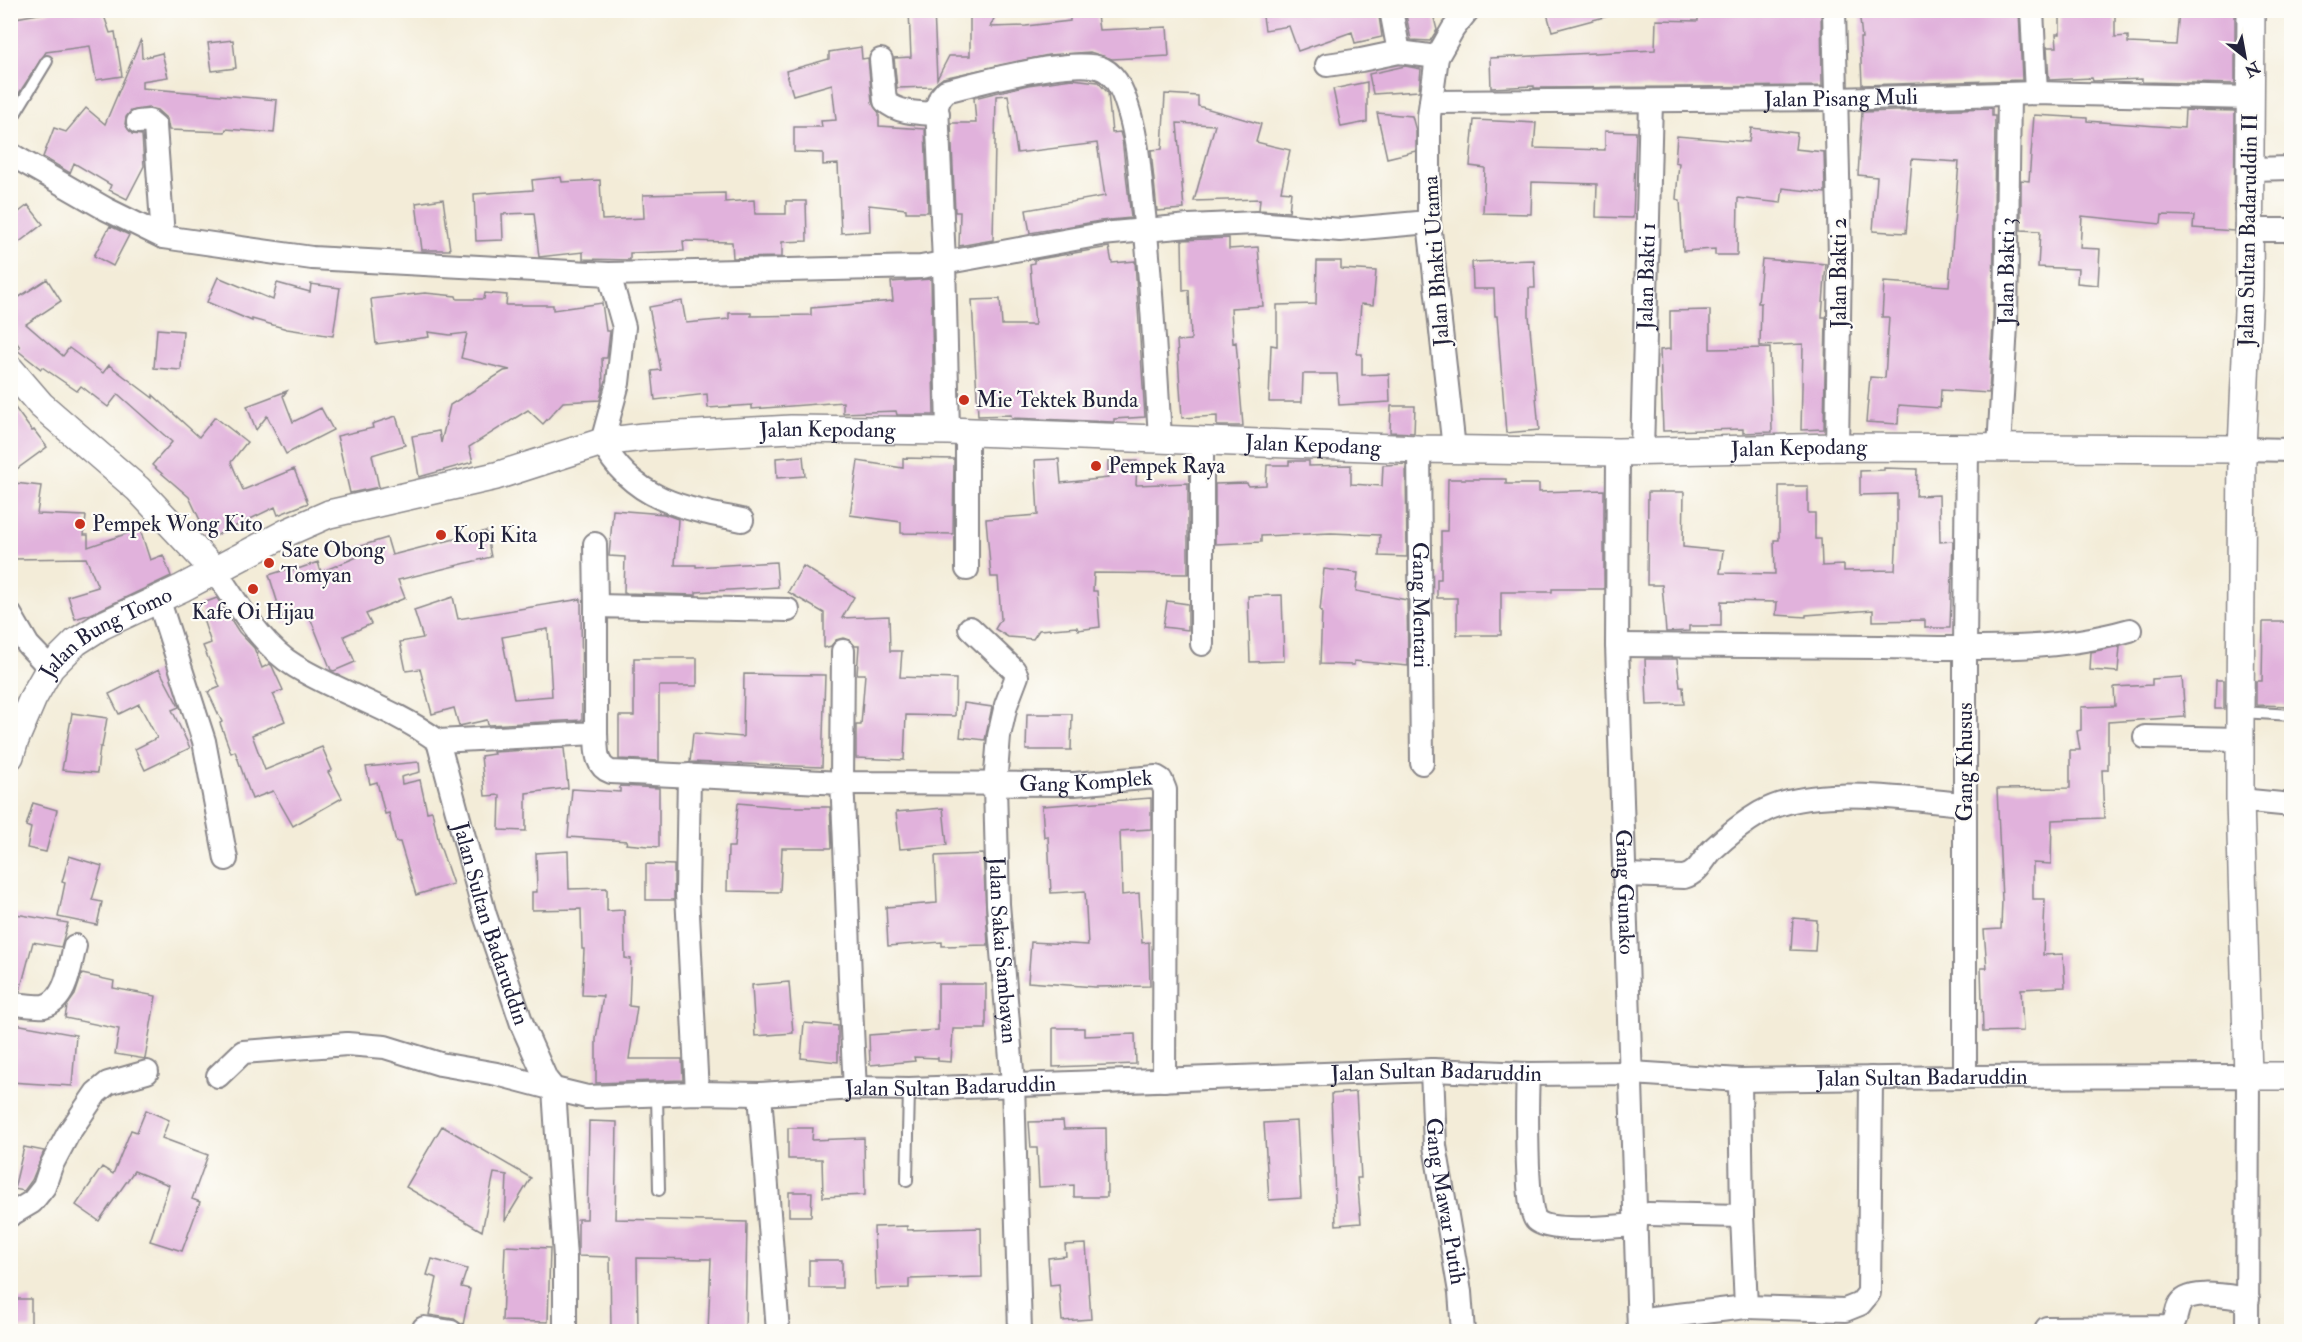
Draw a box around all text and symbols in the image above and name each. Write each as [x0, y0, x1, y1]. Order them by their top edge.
north arrow [2215, 27, 2275, 87]
text: N [2240, 56, 2264, 82]
street label: Jalan Pisang Muli [1763, 83, 1919, 114]
street label: Jalan Sultan Badaruddin II [2232, 113, 2264, 348]
street label: Jalan Bhakti Utama [1416, 174, 1456, 348]
street label: Jalan Bakti 3 [1992, 217, 2021, 326]
street label: Jalan Bakti 2 [1825, 218, 1853, 329]
street label: Jalan Bakti 1 [1631, 222, 1662, 331]
place label: Mie Tektek Bunda [976, 386, 1139, 414]
marker: Mie Tektek Bunda [957, 393, 971, 407]
street label: Jalan Kepodang [758, 415, 897, 445]
street label: Jalan Kepodang [1243, 428, 1383, 462]
street label: Jalan Kepodang [1730, 433, 1868, 463]
place label: Pempek Raya [1108, 452, 1226, 481]
marker: Pempek Raya [1089, 459, 1103, 473]
place label: Pempek Wong Kito [92, 510, 263, 539]
marker: Pempek Wong Kito [73, 517, 87, 531]
place label: Kopi Kita [453, 521, 538, 550]
marker: Kopi Kita [434, 528, 448, 542]
place label: Sate Obong Tomyan [281, 536, 386, 589]
street label: Gang Mentari [1406, 542, 1435, 668]
marker: Sate Obong Tomyan [262, 556, 276, 570]
street label: Jalan Bung Tomo [33, 581, 177, 684]
marker: Kafe Oi Hijau [246, 582, 260, 596]
place label: Kafe Oi Hijau [192, 598, 315, 626]
street label: Gang Khusus [1951, 703, 1979, 821]
street label: Gang Komplek [1019, 763, 1154, 798]
street label: Jalan Sultan Badaruddin [446, 818, 535, 1029]
street label: Gang Gunako [1609, 829, 1641, 955]
street label: Jalan Sakai Sambayan [983, 855, 1024, 1045]
street label: Jalan Sultan Badaruddin [1329, 1056, 1542, 1088]
street label: Jalan Sultan Badaruddin [1815, 1063, 2028, 1093]
street label: Jalan Sultan Badaruddin [843, 1070, 1057, 1103]
street label: Gang Mawar Putih [1420, 1117, 1473, 1287]

